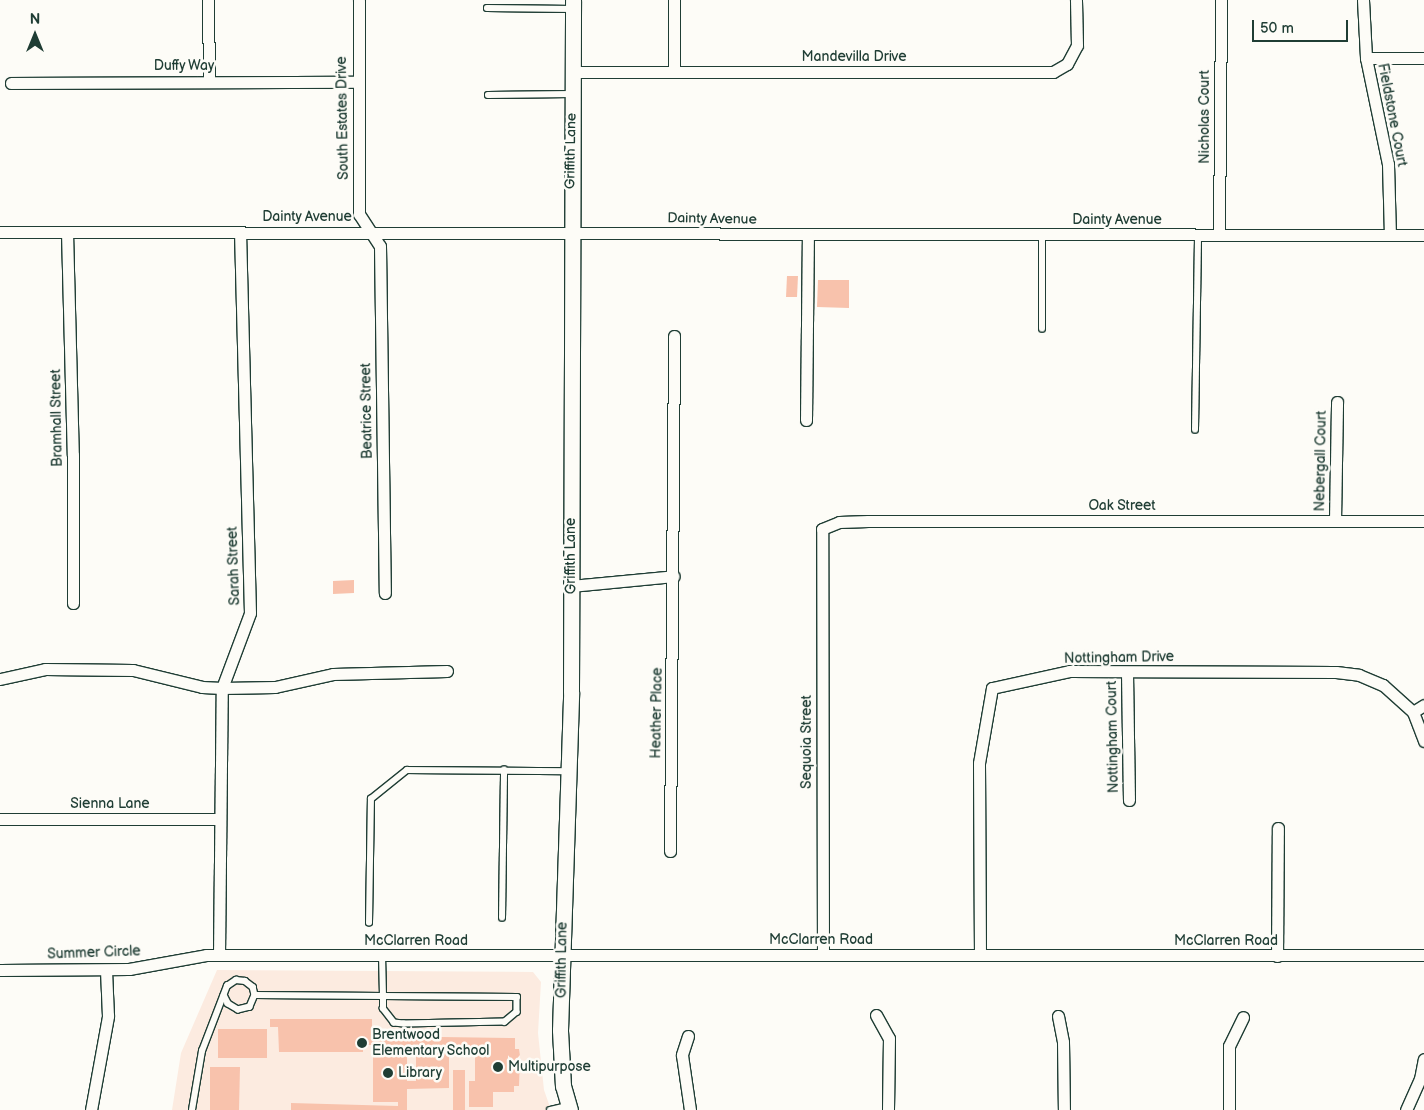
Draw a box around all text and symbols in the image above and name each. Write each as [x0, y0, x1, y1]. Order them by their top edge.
north arrow [10, 10, 60, 60]
scale bar [1254, 10, 1350, 42]
text: N [30, 11, 40, 28]
text: 50 m [1260, 19, 1294, 38]
street label: Mandevilla Drive [802, 49, 906, 65]
street label: South Estates Drive [334, 56, 352, 180]
street label: Duffy Way [153, 58, 215, 74]
street label: Fieldstone Court [1374, 62, 1410, 168]
street label: Nicholas Court [1197, 70, 1213, 164]
street label: Griffith Lane [562, 113, 580, 189]
street label: Dainty Avenue [262, 209, 352, 225]
street label: Dainty Avenue [667, 210, 757, 228]
street label: Dainty Avenue [1072, 212, 1162, 228]
street label: Beatrice Street [358, 363, 376, 459]
street label: Bramhall Street [48, 369, 66, 467]
street label: Nebergall Court [1312, 410, 1330, 512]
street label: Oak Street [1088, 498, 1156, 514]
street label: Griffith Lane [563, 518, 579, 594]
street label: Sarah Street [224, 526, 244, 606]
street label: Nottingham Drive [1064, 649, 1174, 667]
street label: Heather Place [648, 667, 666, 759]
street label: Nottingham Court [1104, 681, 1122, 793]
street label: Sequoia Street [799, 695, 815, 789]
street label: Sienna Lane [70, 796, 150, 812]
street label: Griffith Lane [553, 922, 571, 998]
street label: McClarren Road [769, 932, 873, 948]
street label: McClarren Road [364, 933, 468, 949]
street label: McClarren Road [1174, 933, 1278, 949]
street label: Summer Circle [47, 943, 141, 963]
place label: Brentwood Elementary School [372, 1027, 491, 1060]
marker: Brentwood Elementary School [356, 1037, 368, 1049]
place label: Multipurpose [508, 1059, 591, 1075]
marker: Multipurpose [492, 1061, 504, 1073]
place label: Library [398, 1065, 442, 1081]
marker: Library [382, 1067, 394, 1079]

